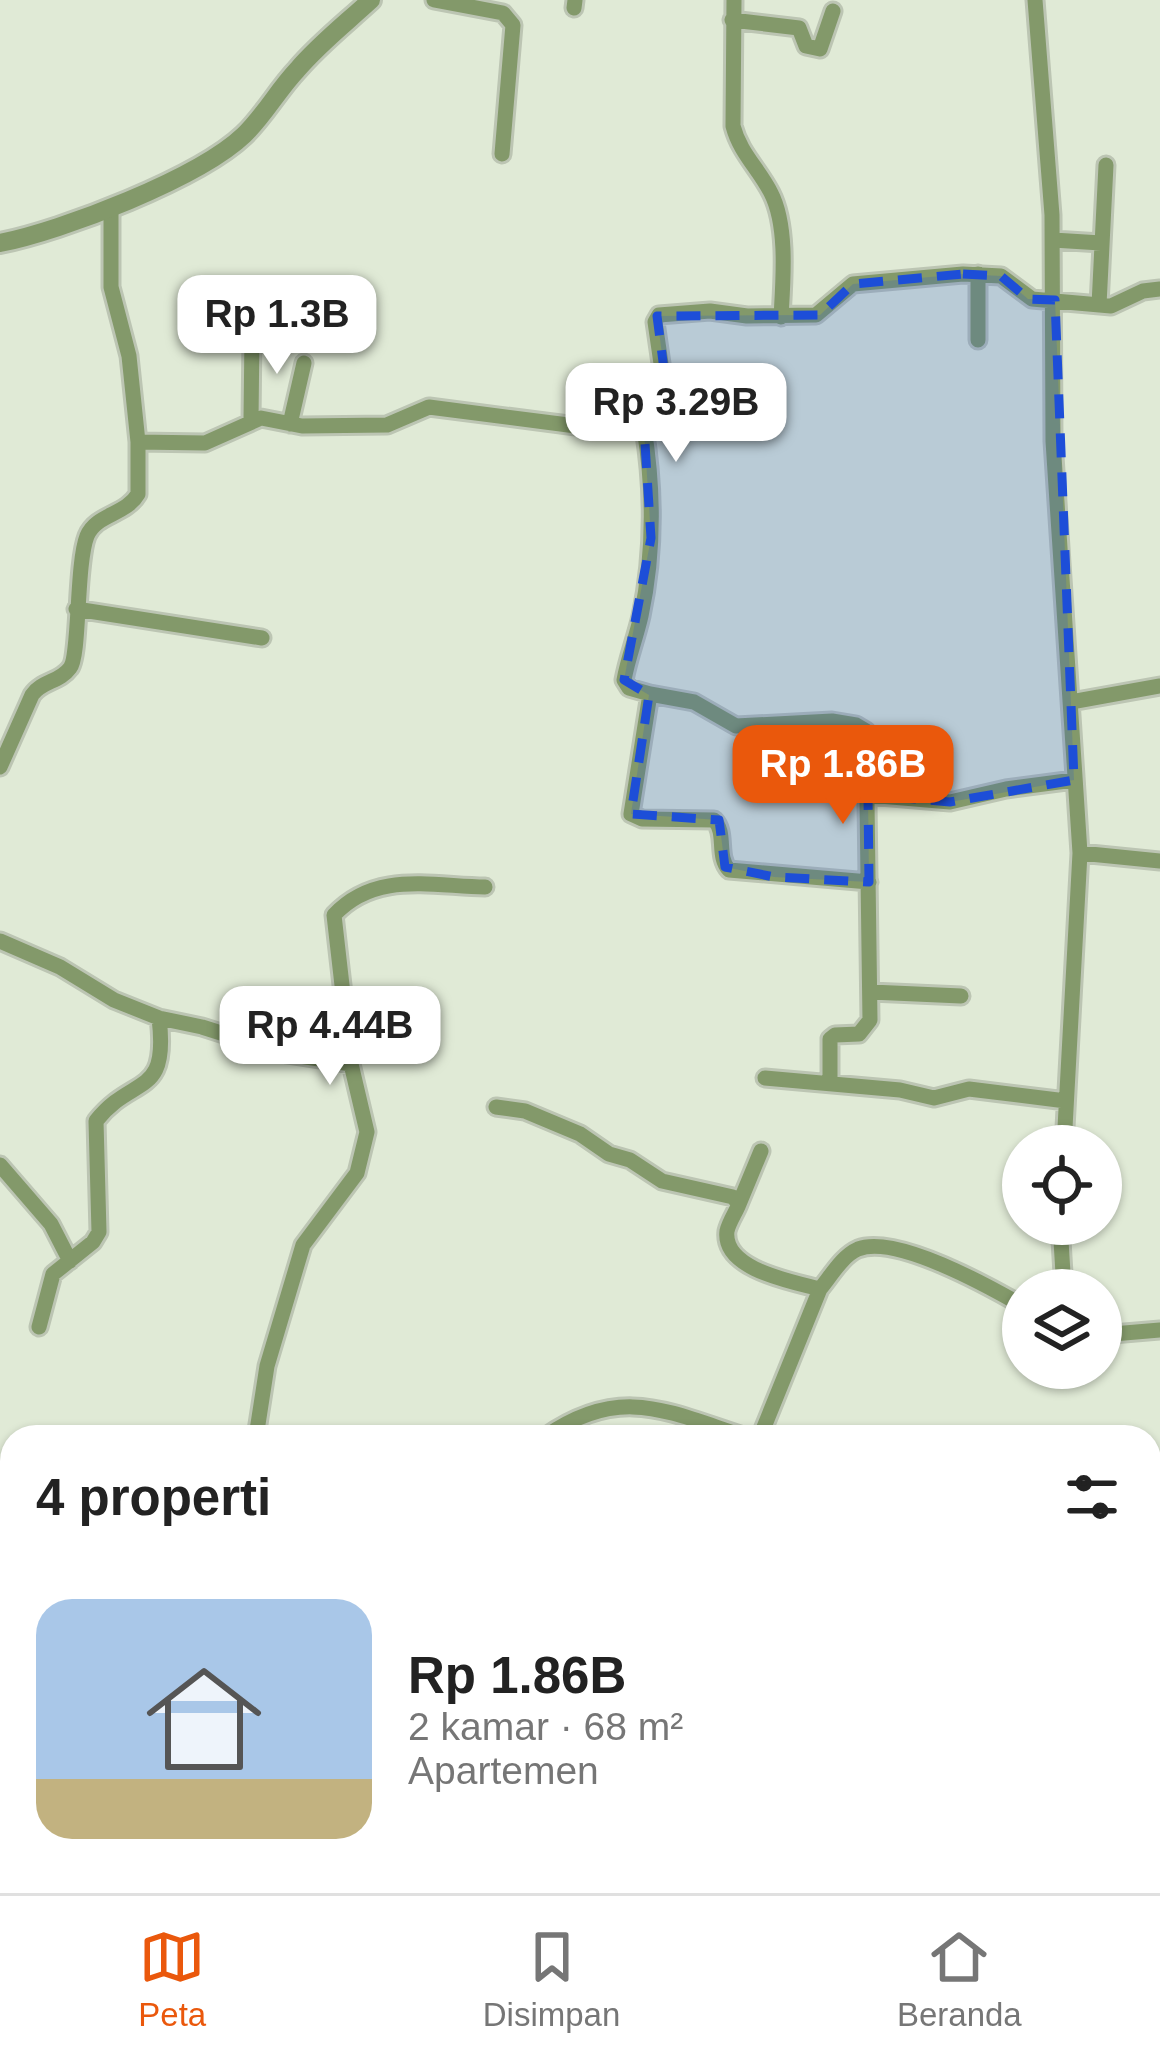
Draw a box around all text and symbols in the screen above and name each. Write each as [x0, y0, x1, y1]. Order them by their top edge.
pin: Rp 1.3B [166, 275, 388, 377]
text: Rp 1.3B [204, 292, 350, 335]
pin: Rp 3.29B [552, 363, 800, 465]
text: Rp 3.29B [593, 380, 759, 423]
pin: Rp 1.86B [719, 725, 967, 827]
text: Rp 1.86B [760, 742, 926, 785]
pin: Rp 4.44B [206, 986, 454, 1088]
text: Rp 4.44B [247, 1003, 413, 1046]
map controls [1002, 1125, 1122, 1389]
button: locate [1002, 1125, 1122, 1245]
button: layers [1002, 1269, 1122, 1389]
icon: filters [1059, 1464, 1125, 1530]
text: 4 properti [36, 1469, 271, 1526]
icon: home [132, 1647, 276, 1791]
text: Rp 1.86B [408, 1647, 626, 1704]
text: 2 kamar · 68 m² [408, 1705, 683, 1748]
text: Apartemen [408, 1749, 599, 1792]
tab: Peta [138, 1924, 206, 2034]
tab: Disimpan [483, 1924, 620, 2034]
tab: Beranda [897, 1924, 1022, 2034]

